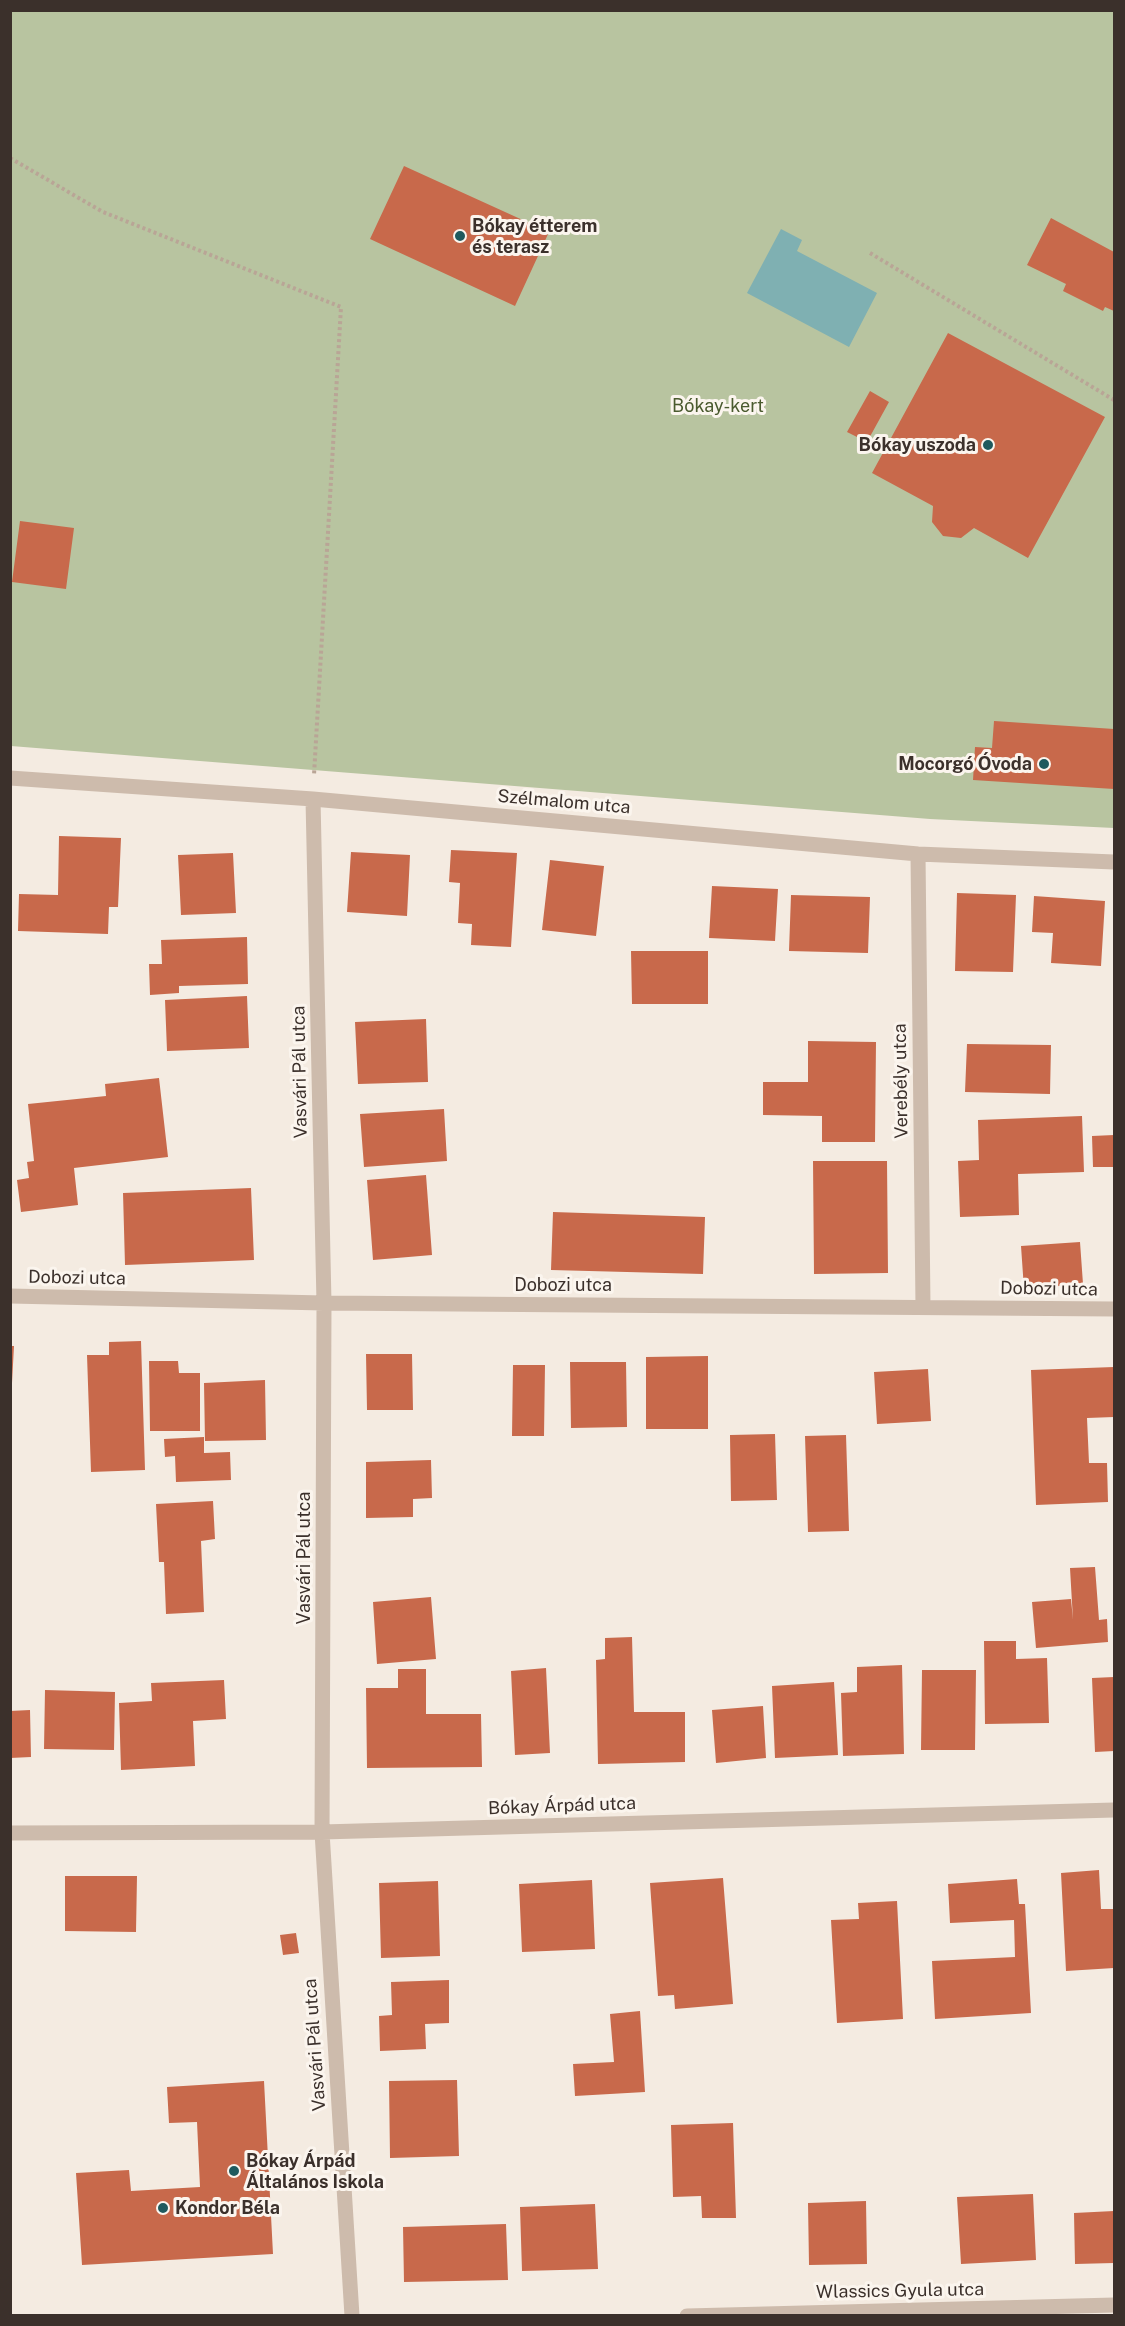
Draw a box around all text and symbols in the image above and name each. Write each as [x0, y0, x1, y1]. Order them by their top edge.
place label: Bókay étterem és terasz [472, 215, 597, 258]
marker: Bókay étterem és terasz [453, 229, 467, 243]
park label: Bókay-kert [672, 395, 764, 417]
place label: Bókay uszoda [859, 434, 976, 456]
marker: Bókay uszoda [981, 438, 995, 452]
place label: Mocorgó Óvoda [898, 753, 1032, 775]
marker: Mocorgó Óvoda [1037, 757, 1051, 771]
street label: Szélmalom utca [497, 785, 631, 819]
street label: Vasvári Pál utca [288, 1005, 312, 1139]
street label: Verebély utca [889, 1023, 913, 1139]
street label: Dobozi utca [28, 1266, 126, 1290]
street label: Dobozi utca [514, 1274, 612, 1296]
street label: Dobozi utca [1000, 1277, 1098, 1301]
street label: Vasvári Pál utca [293, 1492, 315, 1624]
street label: Bókay Árpád utca [488, 1793, 636, 1819]
street label: Vasvári Pál utca [300, 1978, 330, 2112]
place label: Bókay Árpád Általános Iskola [246, 2150, 384, 2192]
marker: Bókay Árpád Általános Iskola [227, 2164, 241, 2178]
place label: Kondor Béla [175, 2197, 280, 2219]
marker: Kondor Béla [156, 2201, 170, 2215]
street label: Wlassics Gyula utca [816, 2279, 984, 2303]

